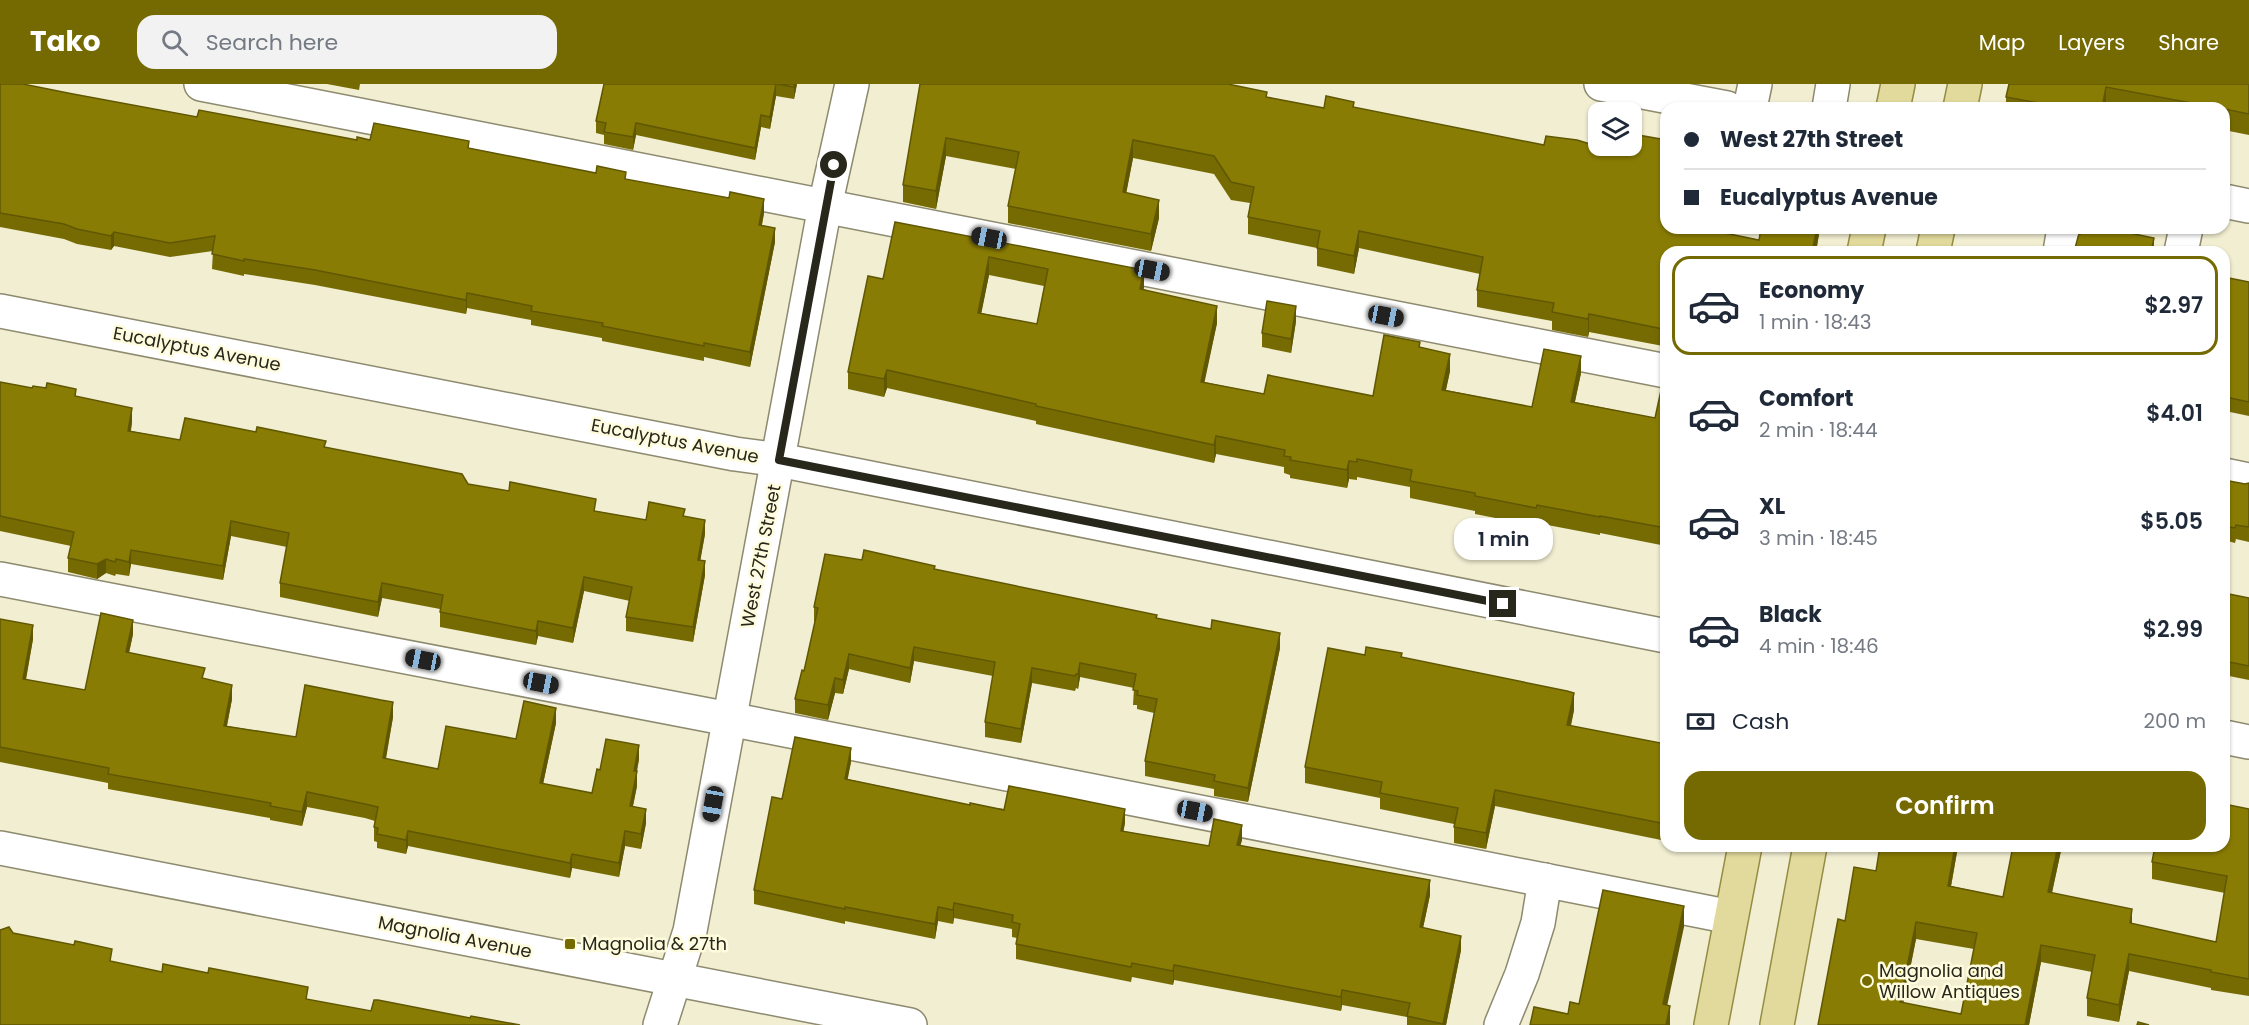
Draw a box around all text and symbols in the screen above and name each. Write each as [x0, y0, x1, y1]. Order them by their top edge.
search box [137, 15, 557, 69]
text: Tako [30, 22, 101, 61]
icon: search [158, 26, 191, 59]
text: Search here [206, 27, 338, 58]
text: Map [1979, 28, 2025, 57]
text: Layers [2058, 28, 2125, 57]
text: Share [2158, 28, 2219, 57]
map controls [1588, 102, 1642, 156]
button: layers [1588, 102, 1642, 156]
text: West 27th Street [1720, 124, 1903, 155]
route start [820, 151, 847, 178]
text: Eucalyptus Avenue [1720, 182, 1938, 213]
car [970, 226, 1008, 250]
car [1133, 258, 1171, 282]
text: Economy [1759, 275, 1864, 306]
icon: car [1687, 279, 1741, 333]
text: $2.97 [2144, 290, 2203, 321]
car [1367, 304, 1405, 328]
text: 1 min · 18:43 [1759, 308, 1872, 336]
street label: Eucalyptus Avenue [111, 320, 283, 377]
text: Comfort [1759, 383, 1853, 414]
icon: car [1687, 387, 1741, 441]
text: $4.01 [2146, 398, 2203, 429]
street label: Eucalyptus Avenue [589, 412, 761, 469]
text: 2 min · 18:44 [1759, 416, 1878, 444]
street label: West 27th Street [734, 482, 787, 630]
text: XL [1759, 491, 1785, 522]
icon: car [1687, 495, 1741, 549]
text: $5.05 [2140, 506, 2203, 537]
callout: 1 min [1454, 517, 1552, 559]
text: 3 min · 18:45 [1759, 524, 1878, 552]
text: 1 min [1478, 525, 1529, 553]
route end [1489, 590, 1516, 617]
text: Black [1759, 599, 1822, 630]
icon: car [1687, 603, 1741, 657]
text: $2.99 [2143, 614, 2203, 645]
text: 4 min · 18:46 [1759, 632, 1879, 660]
car [404, 648, 442, 672]
car [522, 671, 560, 695]
icon: cash [1684, 705, 1717, 738]
text: Cash [1732, 706, 1789, 737]
text: 200 m [2143, 707, 2206, 735]
button: Confirm [1684, 771, 2206, 840]
car [701, 785, 725, 823]
car [1176, 799, 1214, 823]
street label: Magnolia Avenue [376, 909, 534, 964]
place label: Magnolia & 27th [582, 931, 727, 956]
marker: Magnolia & 27th [563, 937, 577, 951]
place label: Magnolia and Willow Antiques [1879, 958, 2020, 1004]
marker: Magnolia and Willow Antiques [1860, 974, 1874, 988]

